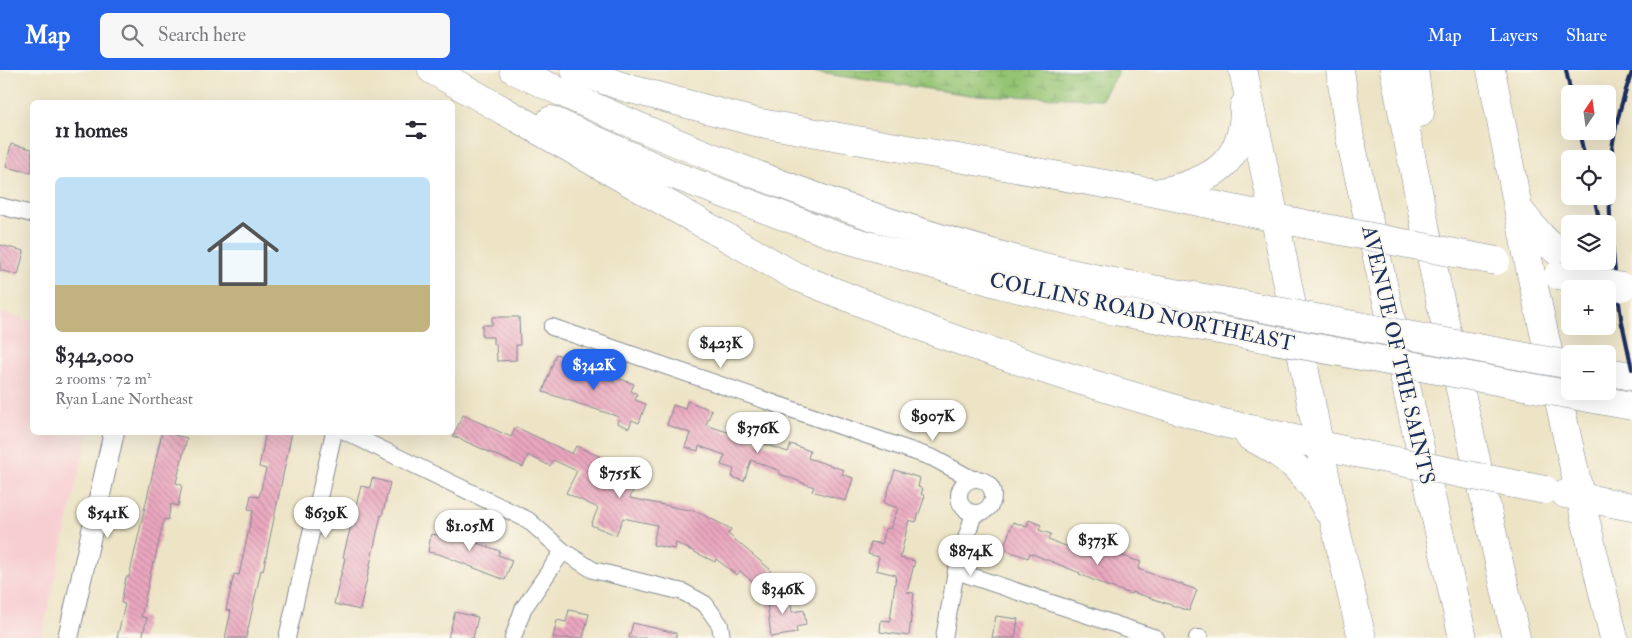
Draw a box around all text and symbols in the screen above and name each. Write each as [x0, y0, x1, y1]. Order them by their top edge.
search box [100, 13, 450, 58]
text: Map [25, 20, 70, 51]
icon: search [118, 21, 146, 49]
text: Search here [158, 23, 246, 47]
text: Map [1428, 24, 1462, 47]
text: Layers [1490, 24, 1538, 47]
text: Share [1566, 24, 1607, 47]
north arrow [1561, 85, 1616, 140]
map controls [1561, 85, 1616, 400]
icon: filters [402, 116, 430, 144]
text: 11 homes [55, 117, 128, 144]
button: locate [1561, 150, 1616, 205]
icon: home [198, 209, 288, 299]
button: layers [1561, 215, 1616, 270]
street label: AVENUE OF THE SAINTS [1355, 222, 1441, 487]
street label: COLLINS ROAD NORTHEAST [987, 266, 1297, 358]
button: + [1561, 280, 1616, 335]
pin: $423K [686, 326, 756, 369]
text: $423K [699, 333, 743, 353]
text: $342,000 [55, 342, 134, 369]
button: − [1561, 345, 1616, 400]
pin: $342K [559, 348, 629, 391]
text: $342K [572, 355, 616, 375]
text: 2 rooms · 72 m² [55, 369, 151, 389]
text: Ryan Lane Northeast [55, 389, 193, 409]
pin: $907K [898, 400, 968, 442]
text: $907K [911, 406, 955, 426]
pin: $376K [723, 412, 793, 454]
text: $376K [737, 418, 779, 438]
pin: $755K [585, 456, 655, 499]
text: $755K [599, 463, 641, 483]
pin: $541K [73, 496, 143, 539]
pin: $639K [291, 496, 361, 539]
text: $541K [87, 503, 129, 523]
text: $639K [305, 503, 347, 523]
pin: $1.05M [429, 510, 511, 552]
text: $1.05M [446, 516, 494, 536]
pin: $373K [1063, 524, 1133, 566]
text: $373K [1078, 530, 1118, 550]
pin: $874K [936, 534, 1006, 577]
text: $874K [949, 541, 993, 561]
pin: $346K [748, 572, 818, 615]
text: $346K [761, 579, 805, 599]

